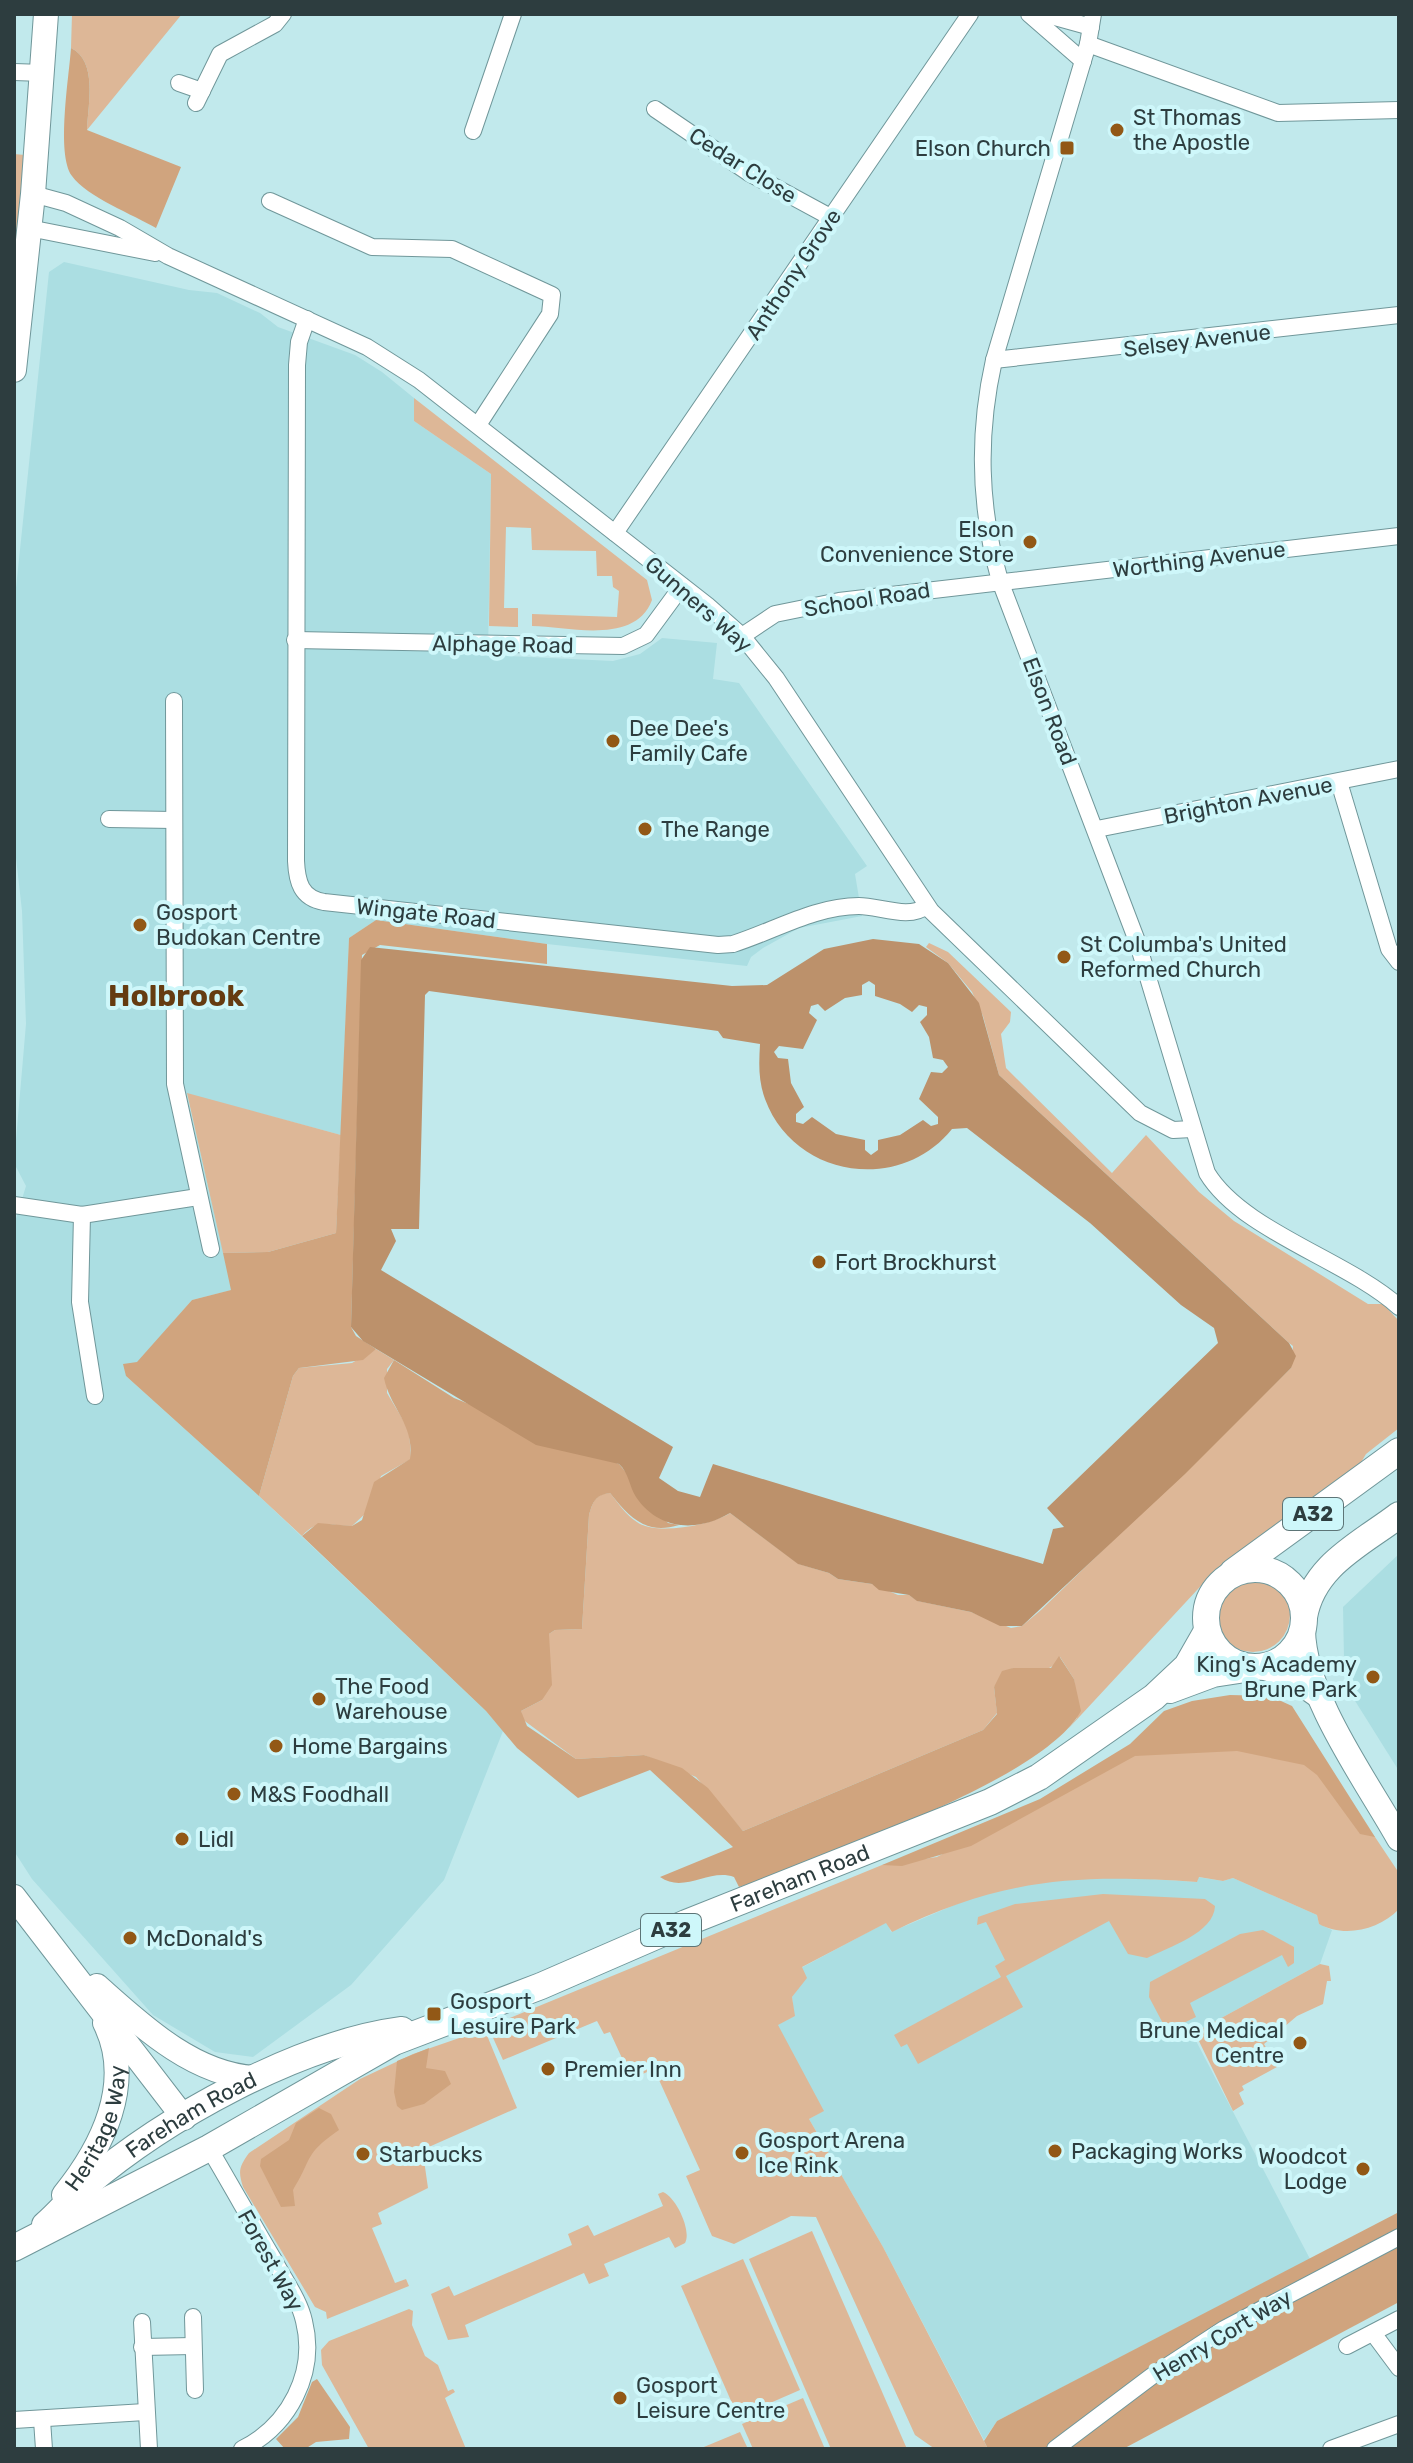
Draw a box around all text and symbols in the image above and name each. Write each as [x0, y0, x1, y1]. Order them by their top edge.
place label: St Thomas the Apostle [1133, 104, 1250, 156]
marker: St Thomas the Apostle [1108, 121, 1126, 139]
street label: Cedar Close [684, 122, 801, 209]
place label: Elson Church [915, 135, 1051, 162]
marker: Elson Church [1058, 139, 1076, 157]
street label: Anthony Grove [740, 204, 847, 345]
street label: Selsey Avenue [1122, 318, 1272, 363]
place label: Elson Convenience Store [820, 516, 1014, 568]
marker: Elson Convenience Store [1021, 533, 1039, 551]
street label: Worthing Avenue [1111, 536, 1287, 583]
street label: Gunners Way [640, 551, 758, 658]
street label: School Road [802, 576, 932, 623]
street label: Alphage Road [432, 630, 574, 659]
street label: Elson Road [1017, 653, 1082, 769]
place label: Dee Dee's Family Cafe [629, 715, 748, 767]
marker: Dee Dee's Family Cafe [604, 732, 622, 750]
street label: Brighton Avenue [1161, 771, 1335, 830]
place label: The Range [661, 816, 770, 843]
marker: The Range [636, 820, 654, 838]
street label: Wingate Road [355, 893, 497, 934]
place label: Gosport Budokan Centre [156, 899, 321, 951]
marker: Gosport Budokan Centre [131, 916, 149, 934]
place label: St Columba's United Reformed Church [1080, 931, 1287, 983]
marker: St Columba's United Reformed Church [1055, 948, 1073, 966]
district label: Holbrook [108, 978, 244, 1014]
place label: Fort Brockhurst [835, 1249, 997, 1276]
marker: Fort Brockhurst [810, 1253, 828, 1271]
road number: A32 [1283, 1498, 1343, 1530]
place label: King's Academy Brune Park [1196, 1651, 1358, 1703]
marker: King's Academy Brune Park [1364, 1668, 1382, 1686]
place label: The Food Warehouse [335, 1673, 448, 1725]
marker: The Food Warehouse [310, 1690, 328, 1708]
place label: Home Bargains [292, 1733, 448, 1760]
marker: Home Bargains [267, 1737, 285, 1755]
place label: M&S Foodhall [250, 1781, 389, 1808]
marker: M&S Foodhall [225, 1785, 243, 1803]
place label: Lidl [198, 1826, 234, 1853]
marker: Lidl [173, 1830, 191, 1848]
street label: Fareham Road [726, 1838, 873, 1918]
road number: A32 [641, 1914, 701, 1946]
place label: McDonald's [146, 1925, 263, 1952]
marker: McDonald's [121, 1929, 139, 1947]
place label: Gosport Lesuire Park [450, 1988, 577, 2040]
marker: Gosport Lesuire Park [425, 2005, 443, 2023]
place label: Brune Medical Centre [1139, 2017, 1284, 2069]
marker: Brune Medical Centre [1291, 2034, 1309, 2052]
place label: Premier Inn [564, 2056, 682, 2083]
marker: Premier Inn [539, 2060, 557, 2078]
street label: Heritage Way [59, 2065, 131, 2196]
street label: Fareham Road [120, 2066, 261, 2164]
place label: Gosport Arena Ice Rink [758, 2127, 905, 2179]
place label: Packaging Works [1071, 2138, 1243, 2165]
place label: Starbucks [379, 2141, 483, 2168]
marker: Packaging Works [1046, 2142, 1064, 2160]
place label: Woodcot Lodge [1258, 2143, 1347, 2195]
marker: Gosport Arena Ice Rink [733, 2144, 751, 2162]
marker: Starbucks [354, 2145, 372, 2163]
marker: Woodcot Lodge [1354, 2160, 1372, 2178]
street label: Forest Way [232, 2205, 309, 2316]
street label: Henry Cort Way [1148, 2283, 1297, 2387]
place label: Gosport Leisure Centre [636, 2372, 785, 2424]
marker: Gosport Leisure Centre [611, 2389, 629, 2407]

